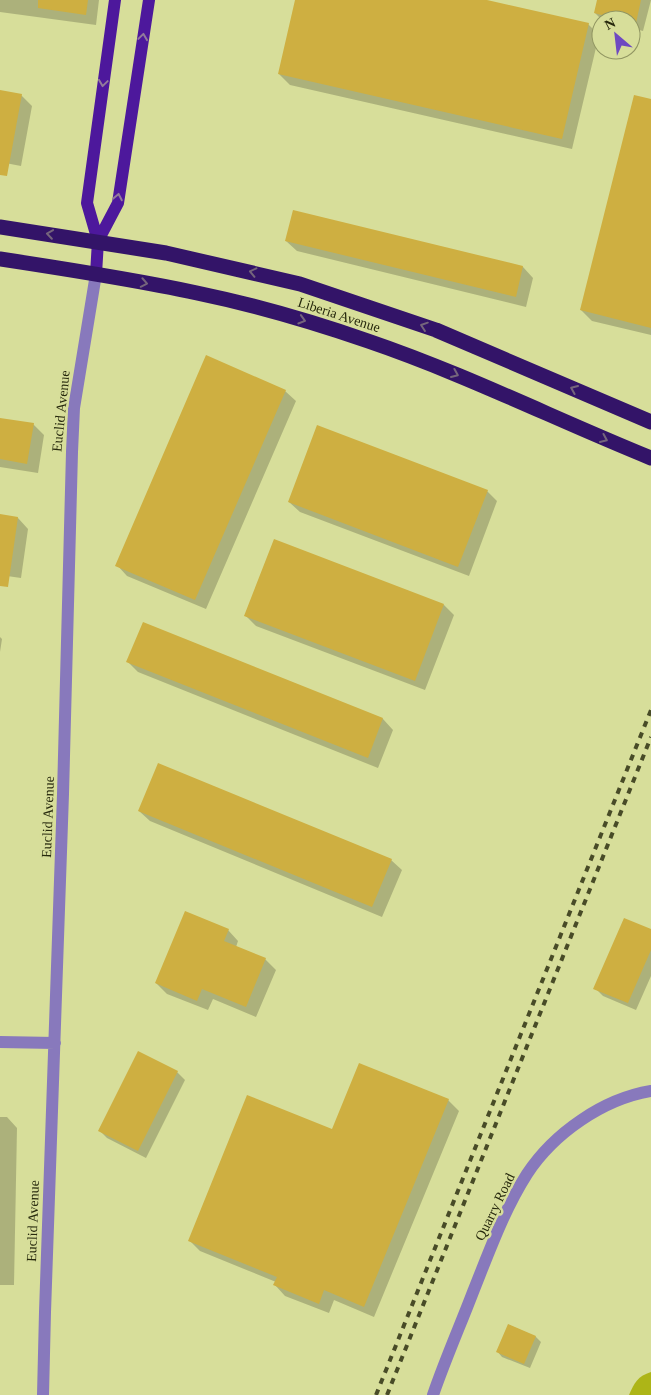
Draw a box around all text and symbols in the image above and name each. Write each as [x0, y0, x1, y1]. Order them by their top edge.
north arrow [591, 10, 641, 60]
text: N [602, 15, 618, 33]
one-way arrow [137, 32, 148, 40]
one-way arrow [99, 79, 109, 87]
one-way arrow [112, 193, 123, 202]
one-way arrow [46, 229, 54, 240]
one-way arrow [248, 267, 257, 278]
one-way arrow [139, 277, 148, 287]
street label: Liberia Avenue [296, 295, 382, 335]
one-way arrow [297, 314, 305, 324]
one-way arrow [420, 322, 429, 332]
one-way arrow [450, 367, 459, 378]
street label: Euclid Avenue [49, 370, 73, 452]
one-way arrow [570, 385, 579, 396]
one-way arrow [599, 432, 608, 443]
street label: Euclid Avenue [39, 776, 57, 858]
street label: Quarry Road [472, 1171, 518, 1243]
street label: Euclid Avenue [24, 1180, 42, 1262]

